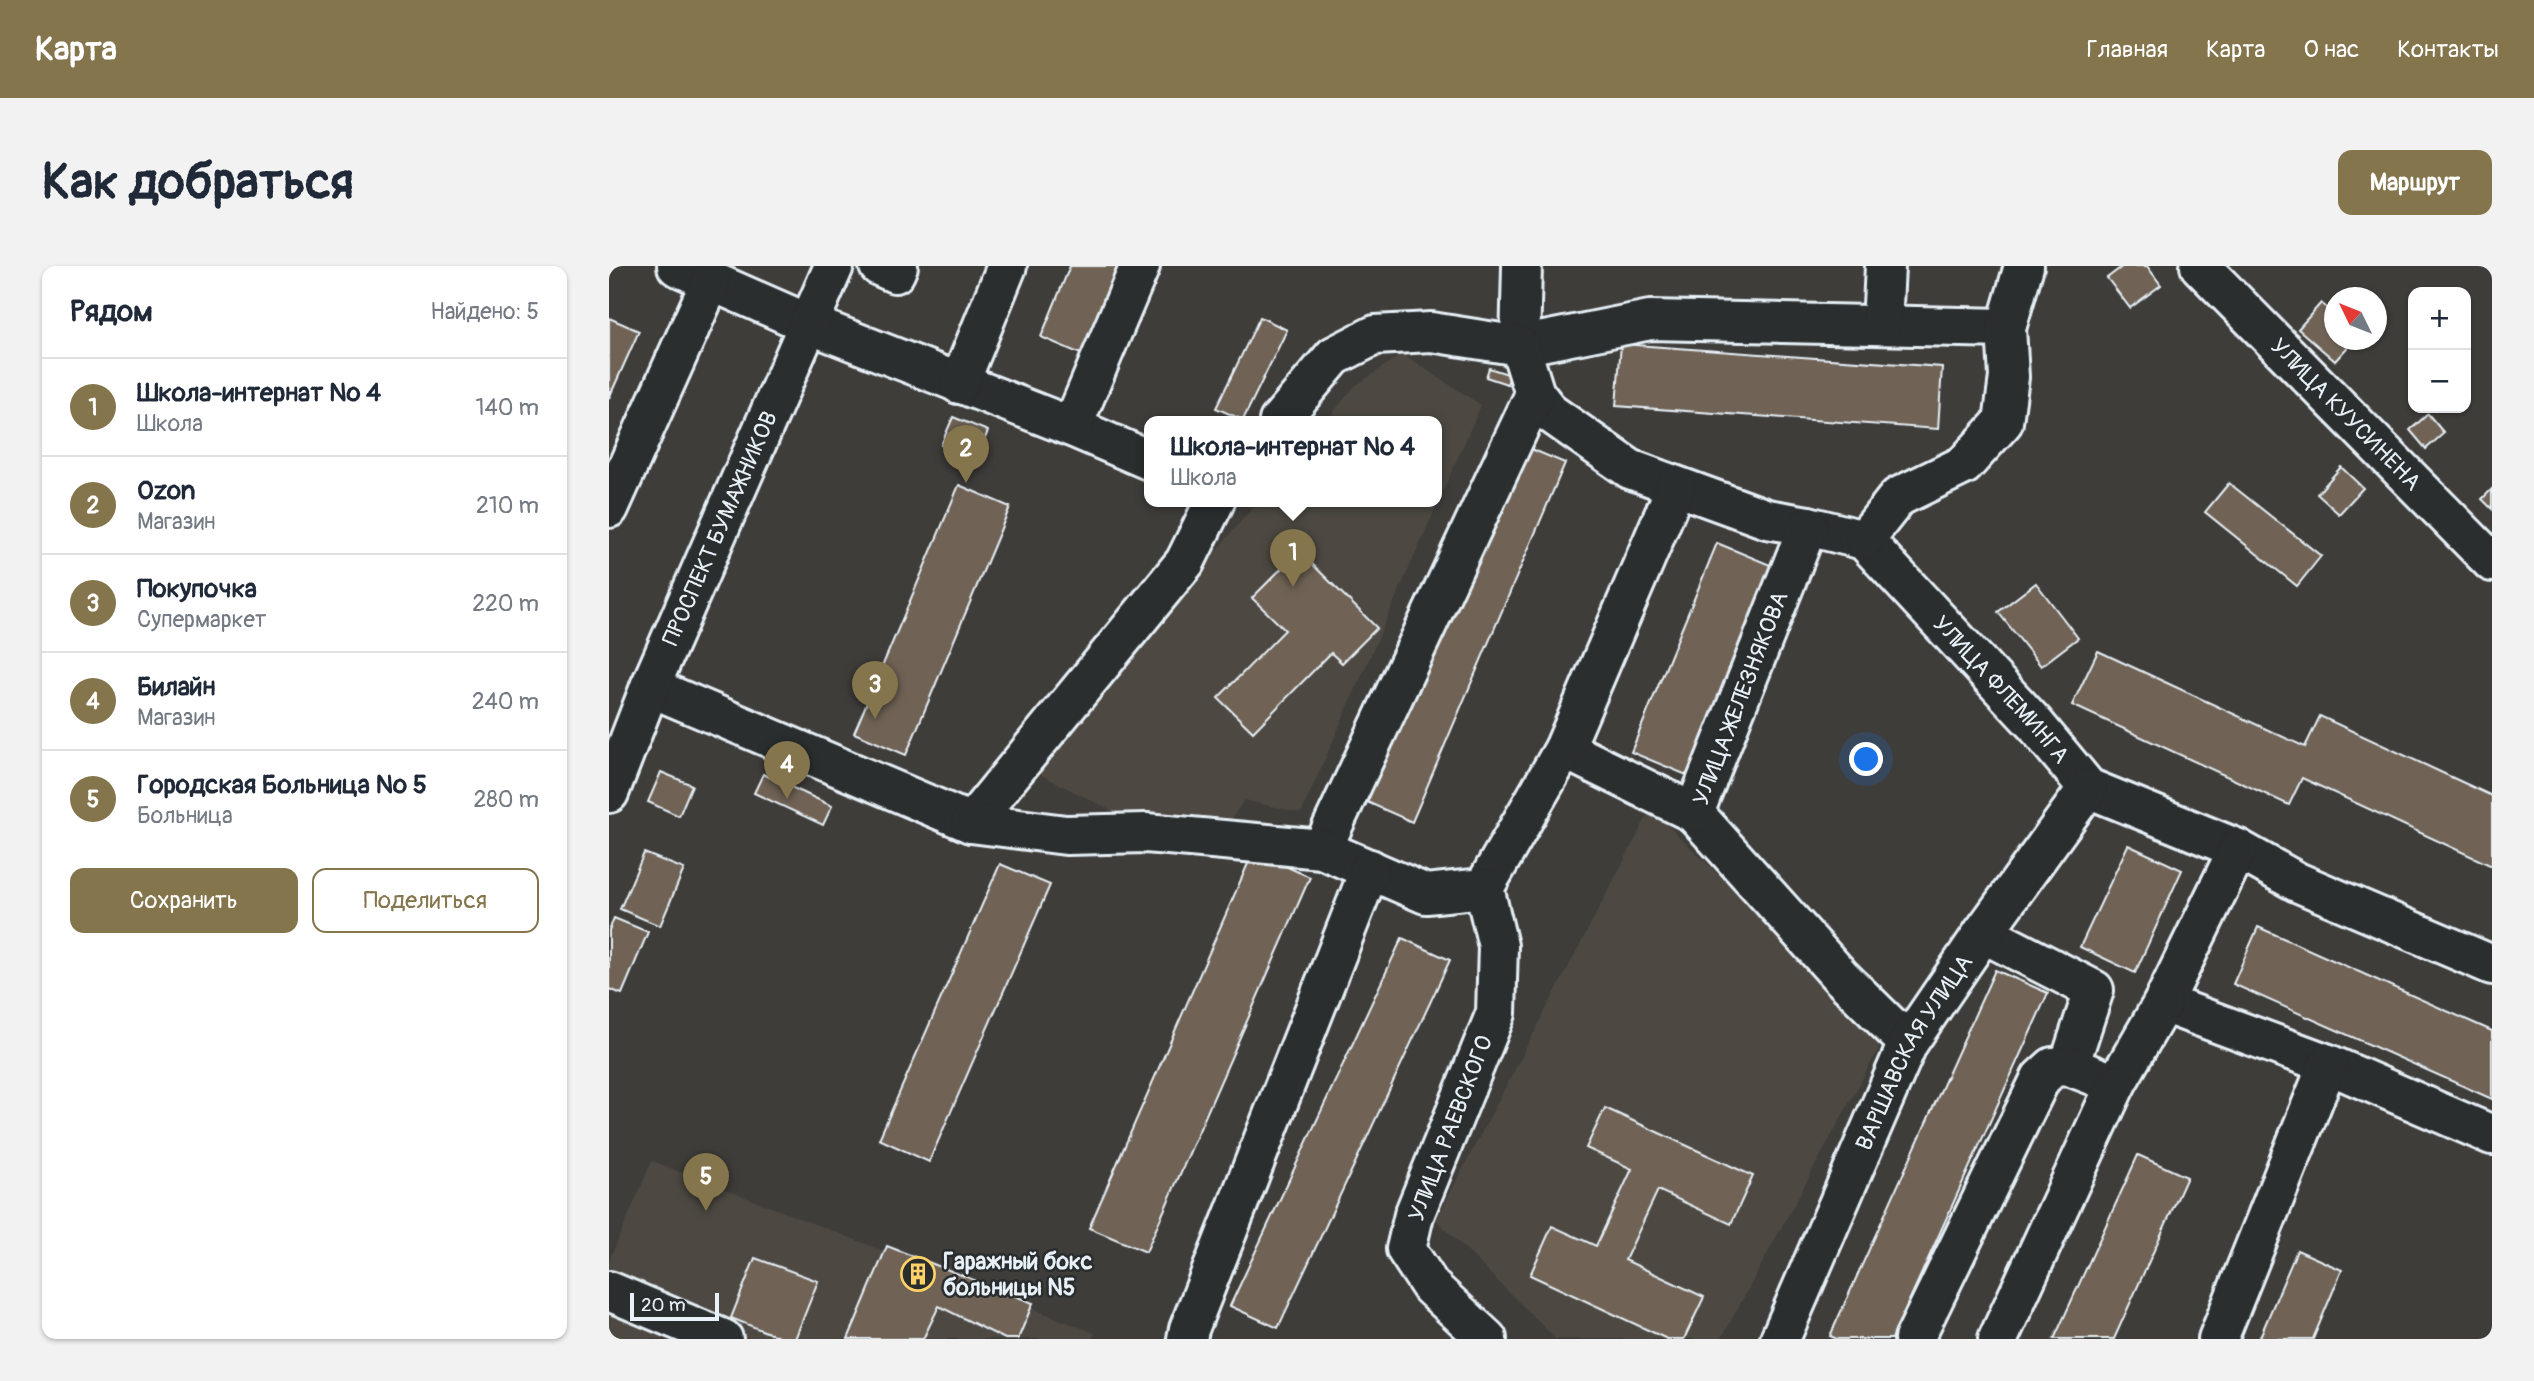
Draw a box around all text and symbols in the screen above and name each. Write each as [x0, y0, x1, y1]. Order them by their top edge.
text: Карта [35, 29, 117, 70]
text: Главная [2087, 35, 2168, 64]
text: Карта [2206, 35, 2266, 64]
text: О нас [2304, 35, 2359, 64]
text: Контакты [2397, 35, 2499, 64]
button: Маршрут [2338, 150, 2492, 215]
text: Как добраться [42, 152, 354, 213]
north arrow [2324, 287, 2387, 350]
map controls [2408, 287, 2471, 413]
button: + [2408, 287, 2471, 350]
text: Рядом [70, 293, 153, 330]
text: Найдено: 5 [430, 297, 539, 326]
street label: УЛИЦА КУУСИНЕНА [2264, 332, 2427, 497]
button: − [2408, 350, 2471, 413]
text: Школа-интернат № 4 [137, 377, 381, 409]
text: 1 [89, 393, 98, 422]
text: 140 m [476, 393, 539, 422]
street label: ПРОСПЕКТ БУМАЖНИКОВ [656, 407, 784, 650]
text: Школа [137, 409, 203, 438]
popup [1144, 416, 1442, 507]
pin: 2 [943, 425, 989, 483]
text: Школа-интернат № 4 [1171, 431, 1415, 463]
text: Школа [1171, 463, 1237, 492]
text: Ozon [137, 475, 195, 507]
text: 2 [87, 491, 99, 520]
text: 210 m [476, 491, 539, 520]
text: Магазин [137, 507, 216, 536]
pin: 1 [1270, 529, 1316, 587]
text: Покупочка [137, 573, 257, 605]
street label: УЛИЦА ЖЕЛЕЗНЯКОВА [1686, 587, 1795, 809]
text: 3 [87, 589, 99, 618]
text: 220 m [472, 589, 539, 618]
text: Супермаркет [137, 605, 266, 634]
street label: УЛИЦА ФЛЕМИНГА [1927, 610, 2076, 770]
pin: 3 [852, 661, 898, 719]
text: Билайн [137, 671, 215, 703]
text: 4 [86, 687, 100, 716]
text: 240 m [472, 687, 539, 716]
text: Магазин [137, 703, 216, 732]
pin: 4 [764, 741, 810, 799]
your location [1849, 742, 1883, 776]
text: Городская Больница № 5 [137, 769, 427, 801]
text: 5 [87, 785, 99, 814]
text: 280 m [473, 785, 539, 814]
text: Больница [137, 801, 233, 830]
button: Сохранить [70, 868, 298, 933]
button: Поделиться [312, 868, 539, 933]
street label: ВАРШАВСКАЯ УЛИЦА [1849, 949, 1979, 1155]
street label: УЛИЦА РАЕВСКОГО [1402, 1031, 1499, 1225]
pin: 5 [683, 1153, 729, 1211]
place label: Гаражный бокс больницы N5 [943, 1247, 1093, 1302]
building icon: Гаражный бокс больницы N5 [899, 1255, 937, 1293]
scale bar [630, 1290, 719, 1322]
text: 20 m [641, 1293, 686, 1317]

